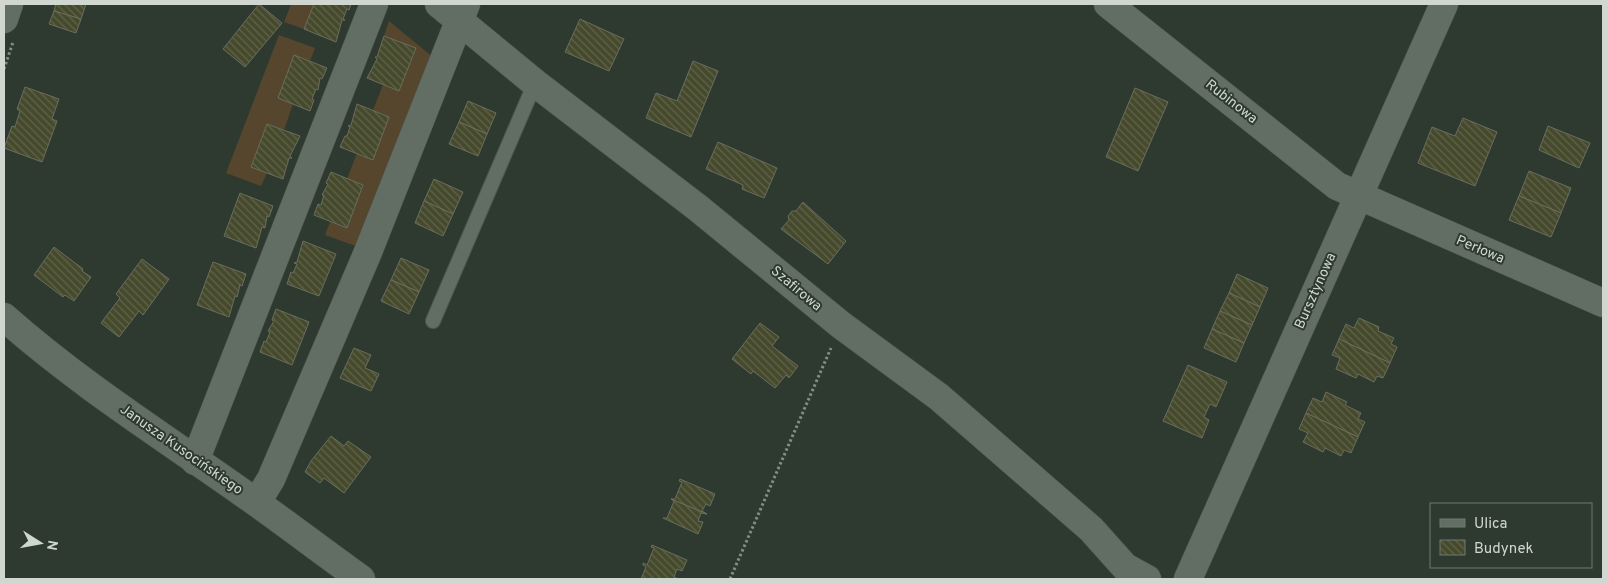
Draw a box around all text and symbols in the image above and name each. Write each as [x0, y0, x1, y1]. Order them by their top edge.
street label: Rubinowa [1202, 76, 1260, 128]
street label: Perłowa [1453, 232, 1507, 268]
street label: Bursztynowa [1292, 250, 1340, 332]
street label: Szafirowa [767, 263, 825, 315]
street label: Janusza Kusocińskiego [116, 401, 246, 499]
legend [1430, 503, 1592, 568]
text: Ulica [1474, 515, 1507, 534]
north arrow [15, 518, 65, 568]
text: N [42, 539, 61, 552]
text: Budynek [1474, 540, 1533, 559]

